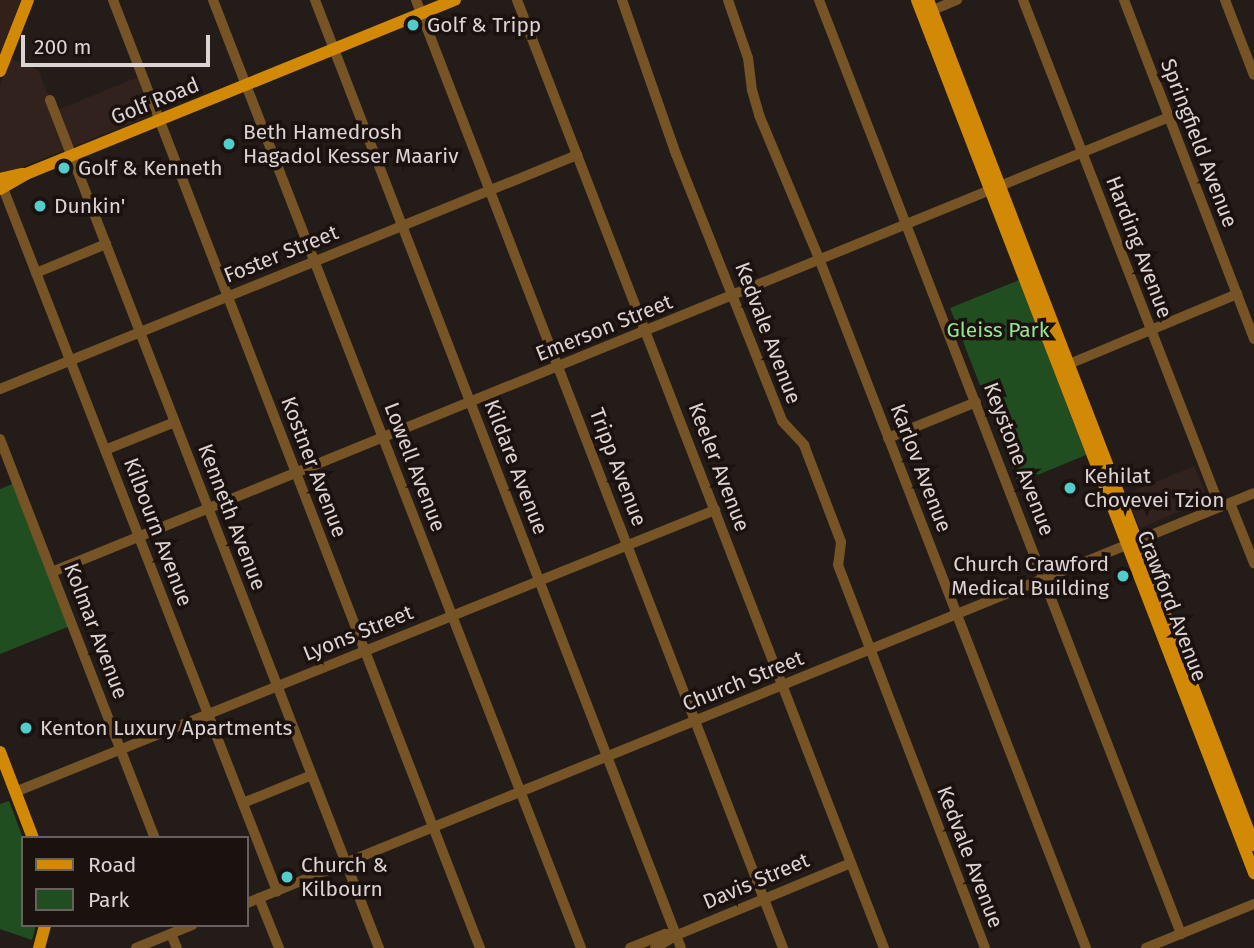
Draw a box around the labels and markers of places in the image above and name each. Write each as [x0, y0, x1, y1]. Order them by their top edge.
place label: Golf & Tripp [427, 12, 541, 38]
marker: Golf & Tripp [405, 17, 421, 33]
place label: Beth Hamedrosh Hagadol Kesser Maariv [243, 119, 458, 169]
marker: Beth Hamedrosh Hagadol Kesser Maariv [221, 136, 237, 152]
place label: Golf & Kenneth [78, 155, 223, 181]
marker: Golf & Kenneth [56, 160, 72, 176]
place label: Dunkin' [54, 193, 125, 219]
marker: Dunkin' [32, 198, 48, 214]
place label: Kehilat Chovevei Tzion [1084, 463, 1225, 513]
marker: Kehilat Chovevei Tzion [1062, 480, 1078, 496]
place label: Church Crawford Medical Building [951, 551, 1109, 601]
marker: Church Crawford Medical Building [1115, 568, 1131, 584]
place label: Kenton Luxury Apartments [40, 715, 292, 741]
marker: Kenton Luxury Apartments [18, 720, 34, 736]
place label: Church & Kilbourn [301, 852, 388, 902]
marker: Church & Kilbourn [279, 869, 295, 885]

